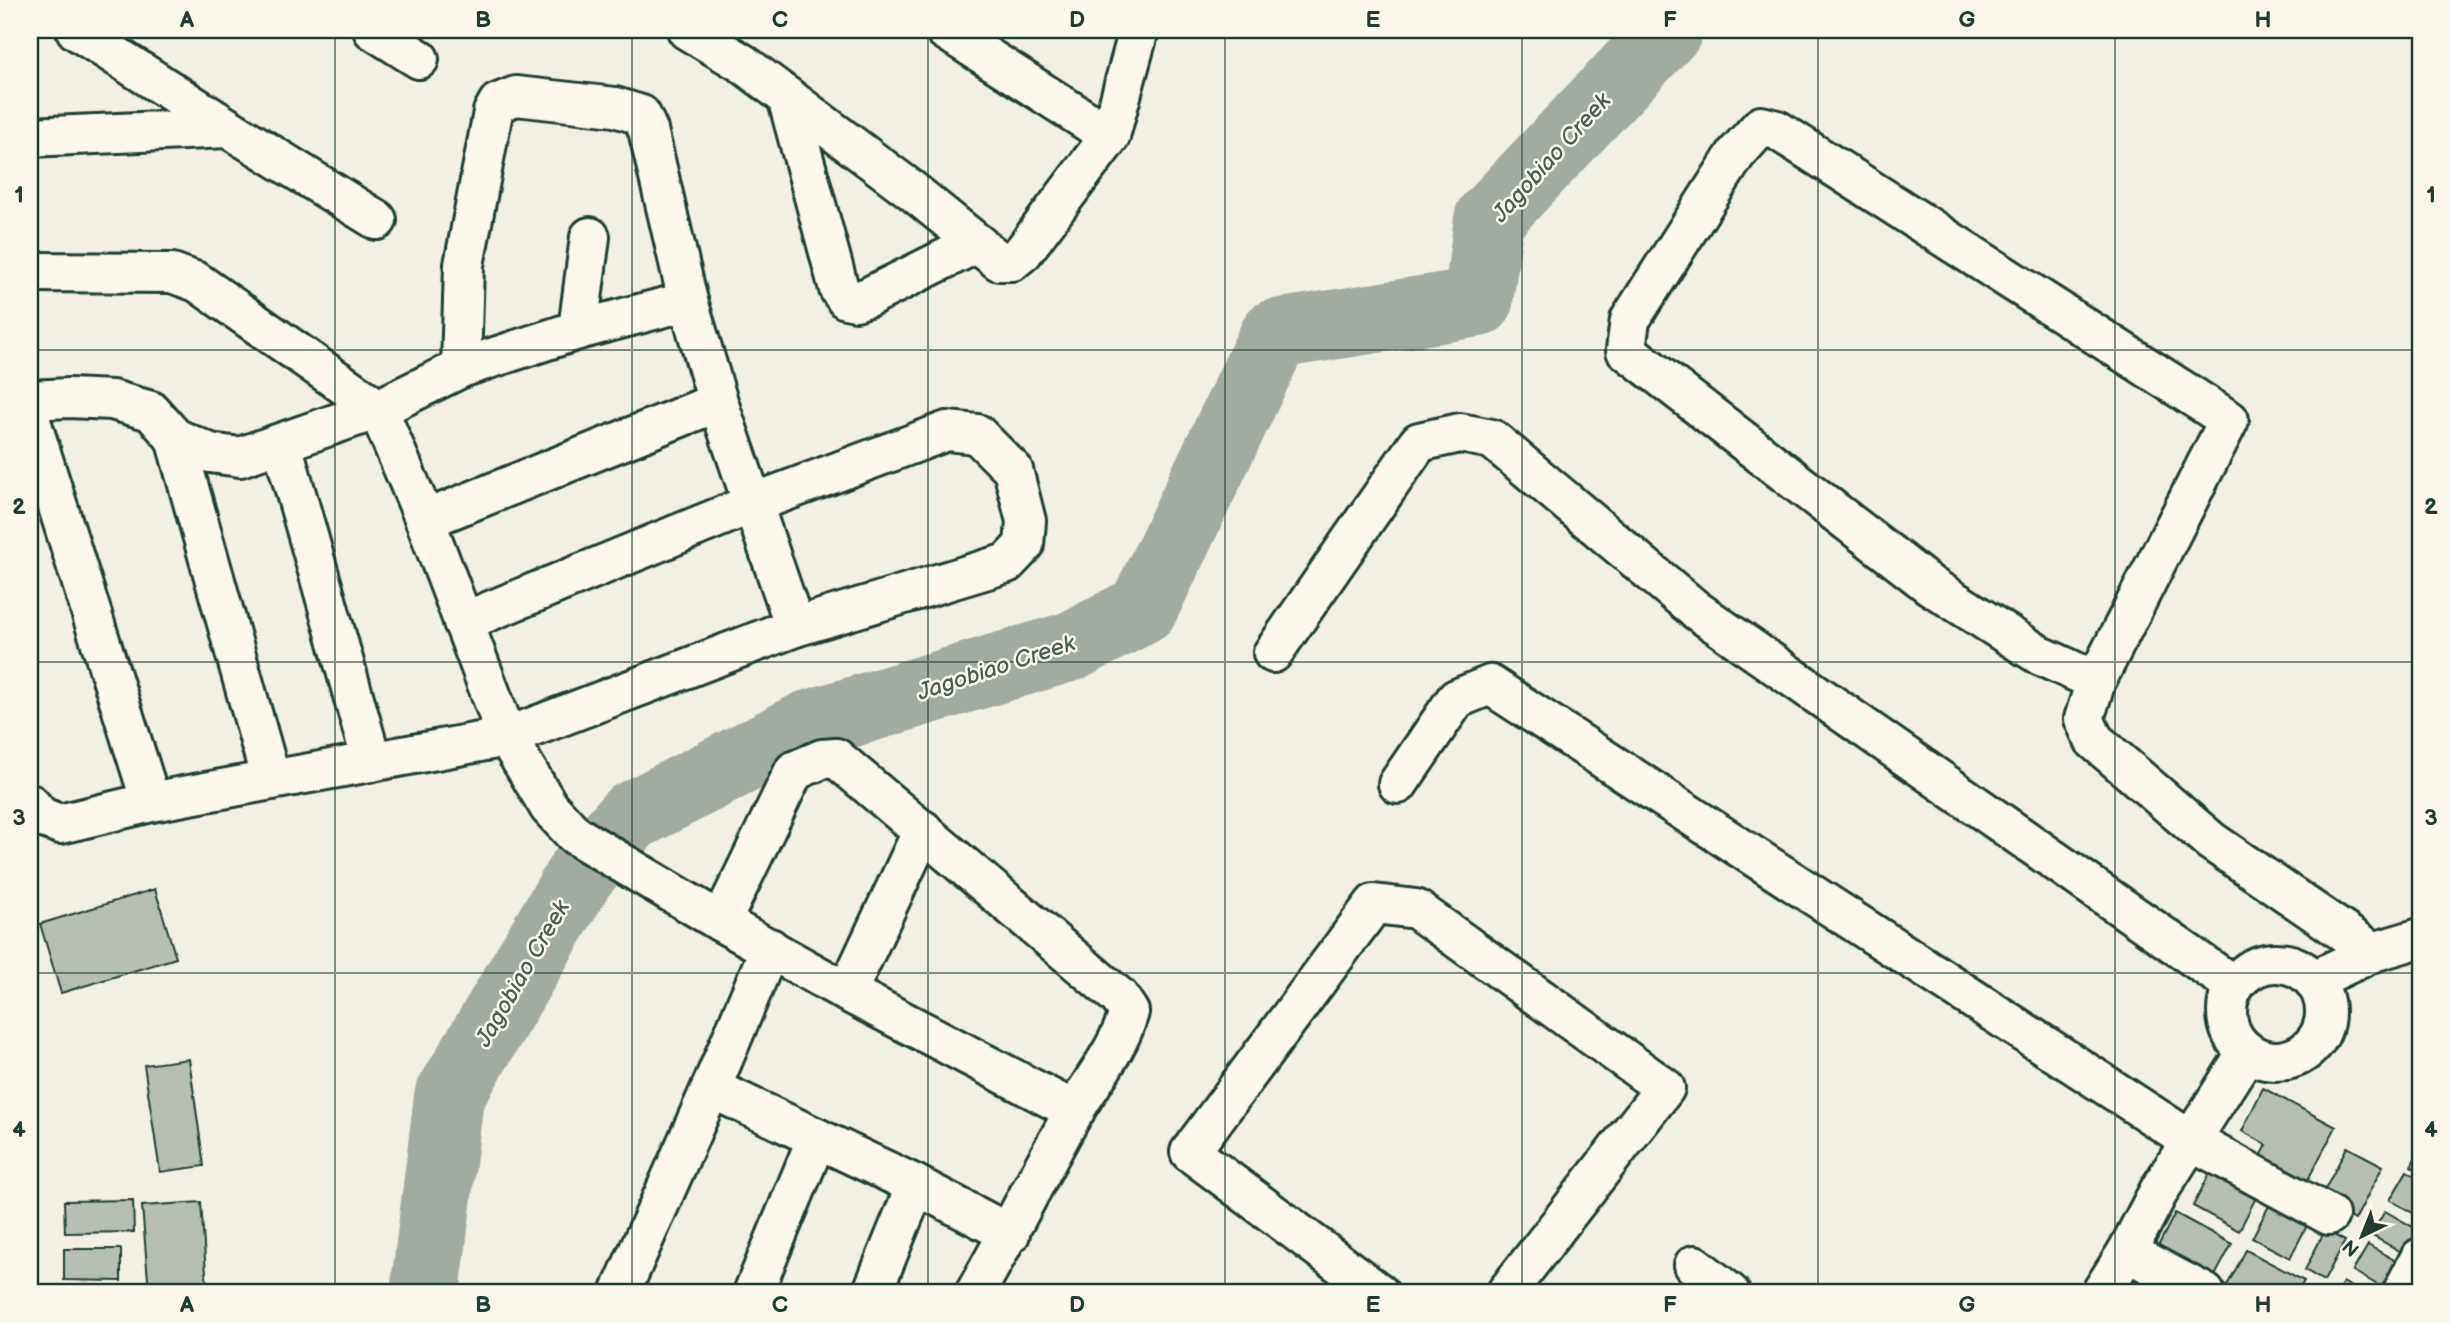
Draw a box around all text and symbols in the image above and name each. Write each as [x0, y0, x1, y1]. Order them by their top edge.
text: A [179, 6, 195, 34]
text: B [475, 6, 491, 34]
text: C [772, 6, 788, 34]
text: D [1069, 6, 1085, 34]
text: E [1366, 6, 1381, 34]
text: F [1663, 6, 1677, 34]
text: G [1959, 6, 1976, 34]
text: H [2254, 6, 2272, 34]
water label: Jagobiao Creek [1486, 87, 1618, 229]
text: 1 [14, 181, 24, 209]
text: 1 [2426, 181, 2436, 209]
text: 2 [12, 493, 26, 521]
text: 2 [2424, 493, 2438, 521]
water label: Jagobiao Creek [913, 629, 1079, 707]
text: 3 [12, 804, 26, 832]
text: 3 [2424, 804, 2438, 832]
water label: Jagobiao Creek [469, 895, 576, 1052]
text: 4 [12, 1116, 26, 1144]
text: 4 [2424, 1116, 2438, 1144]
north arrow [2328, 1200, 2398, 1270]
text: N [2338, 1234, 2364, 1261]
text: A [179, 1291, 195, 1319]
text: B [475, 1291, 491, 1319]
text: C [772, 1291, 788, 1319]
text: D [1069, 1291, 1085, 1319]
text: E [1366, 1291, 1381, 1319]
text: F [1663, 1291, 1677, 1319]
text: G [1959, 1291, 1976, 1319]
text: H [2254, 1291, 2272, 1319]

